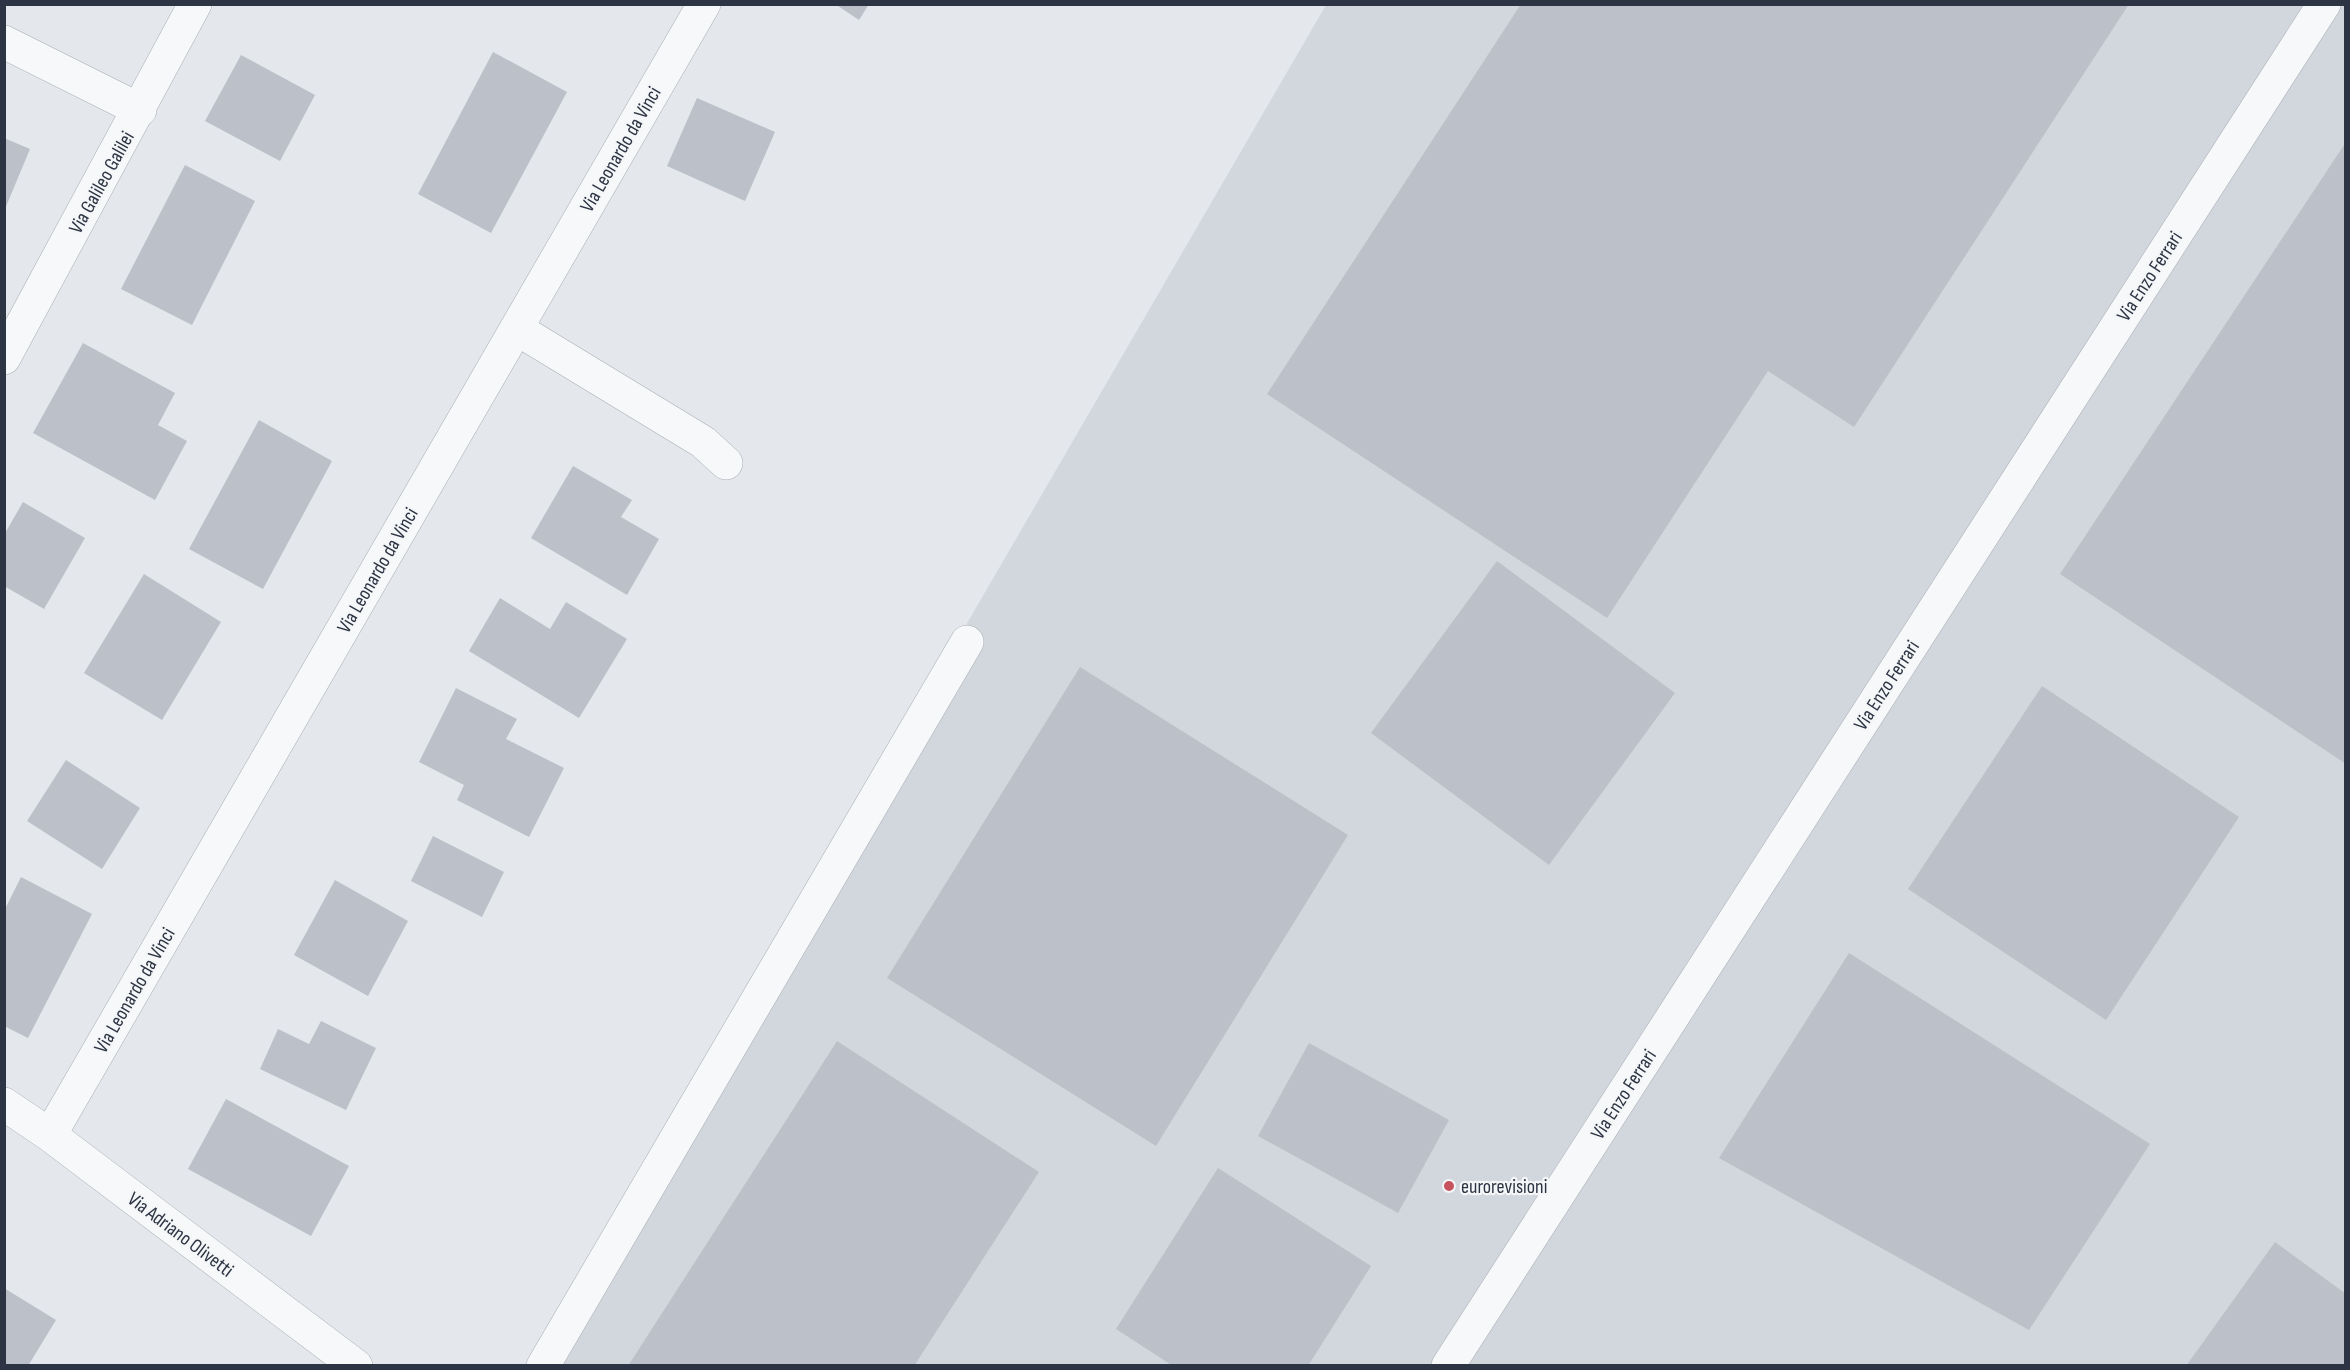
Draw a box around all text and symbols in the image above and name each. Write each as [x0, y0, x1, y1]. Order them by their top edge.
street label: Via Leonardo da Vinci [575, 83, 666, 216]
street label: Via Galileo Galilei [64, 127, 140, 238]
street label: Via Enzo Ferrari [2112, 227, 2188, 326]
street label: Via Leonardo da Vinci [332, 504, 423, 637]
street label: Via Enzo Ferrari [1849, 636, 1925, 735]
street label: Via Leonardo da Vinci [89, 924, 180, 1057]
street label: Via Enzo Ferrari [1586, 1045, 1662, 1144]
place label: eurorevisioni [1461, 1175, 1547, 1199]
marker: eurorevisioni [1442, 1179, 1456, 1193]
street label: Via Adriano Olivetti [123, 1187, 238, 1282]

